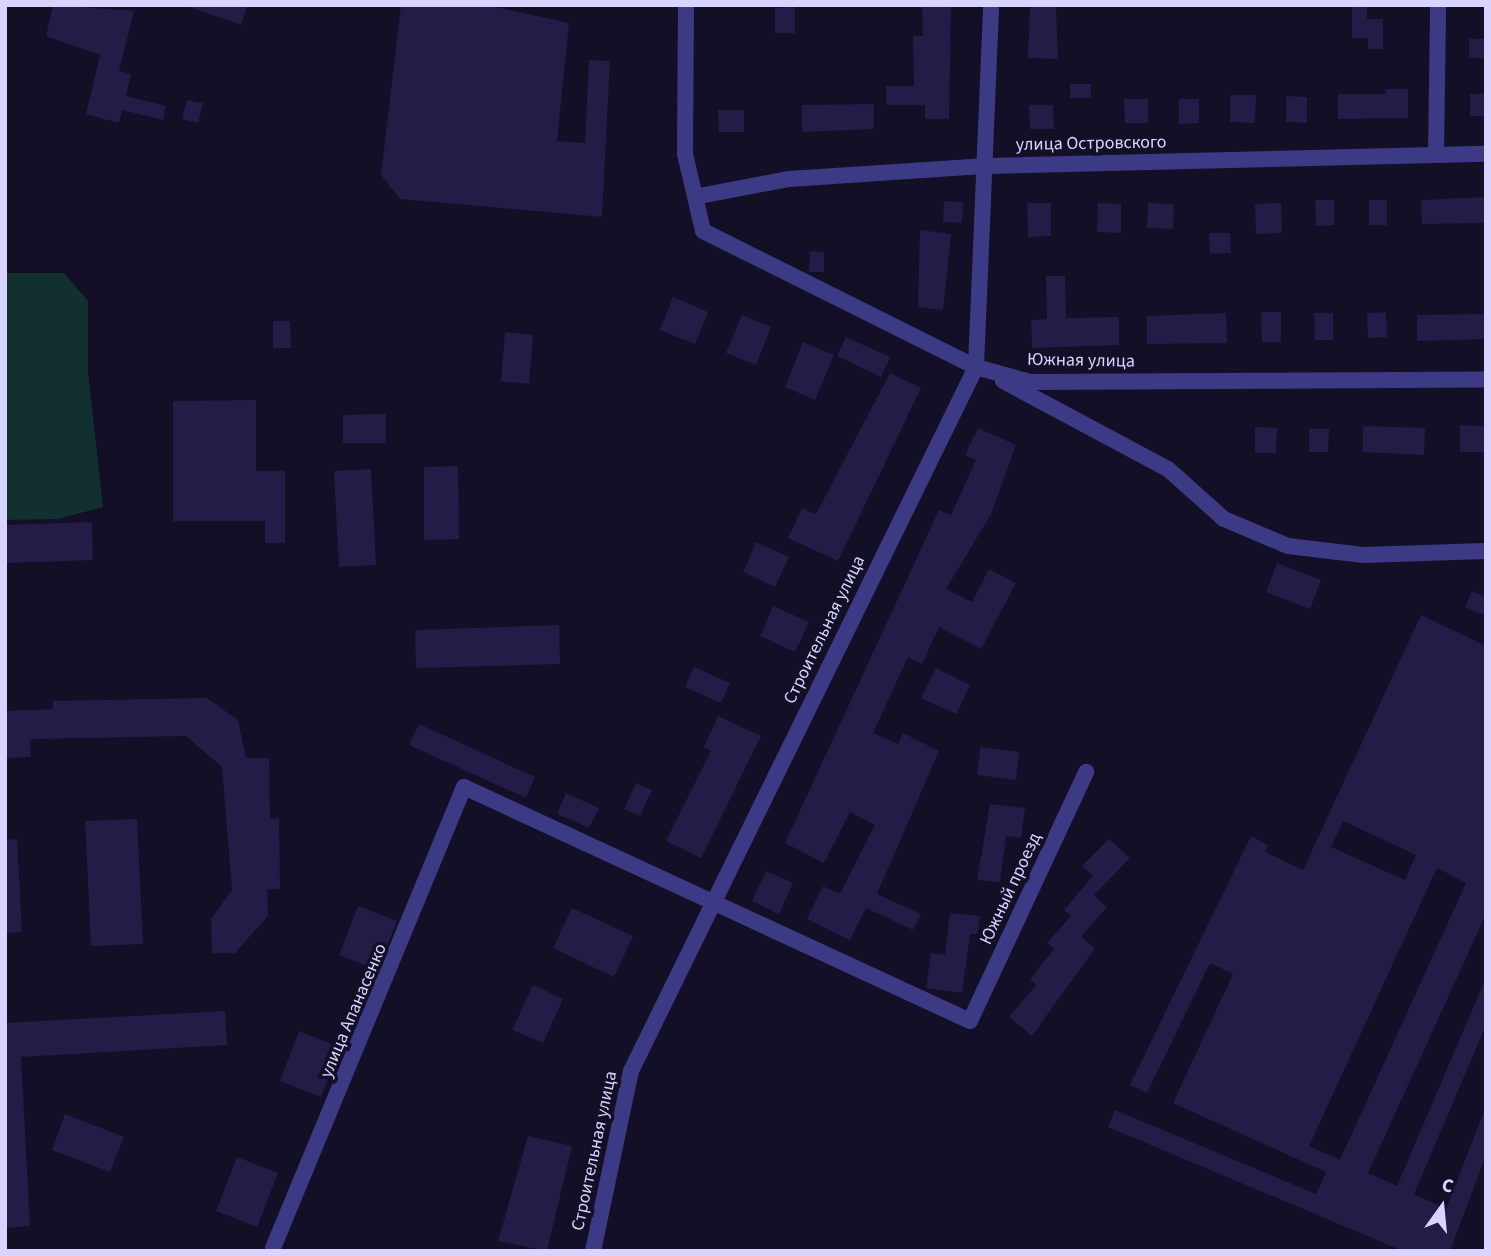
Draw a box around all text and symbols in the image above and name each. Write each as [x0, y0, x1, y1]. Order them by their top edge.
street label: улица Островского [1015, 132, 1167, 156]
street label: Южная улица [1027, 349, 1135, 373]
street label: Строительная улица [780, 552, 870, 708]
street label: Южный проезд [976, 830, 1046, 948]
street label: улица Апанасенко [316, 940, 392, 1082]
street label: Строительная улица [568, 1069, 622, 1233]
north arrow [1407, 1172, 1477, 1242]
text: С [1439, 1172, 1456, 1201]

